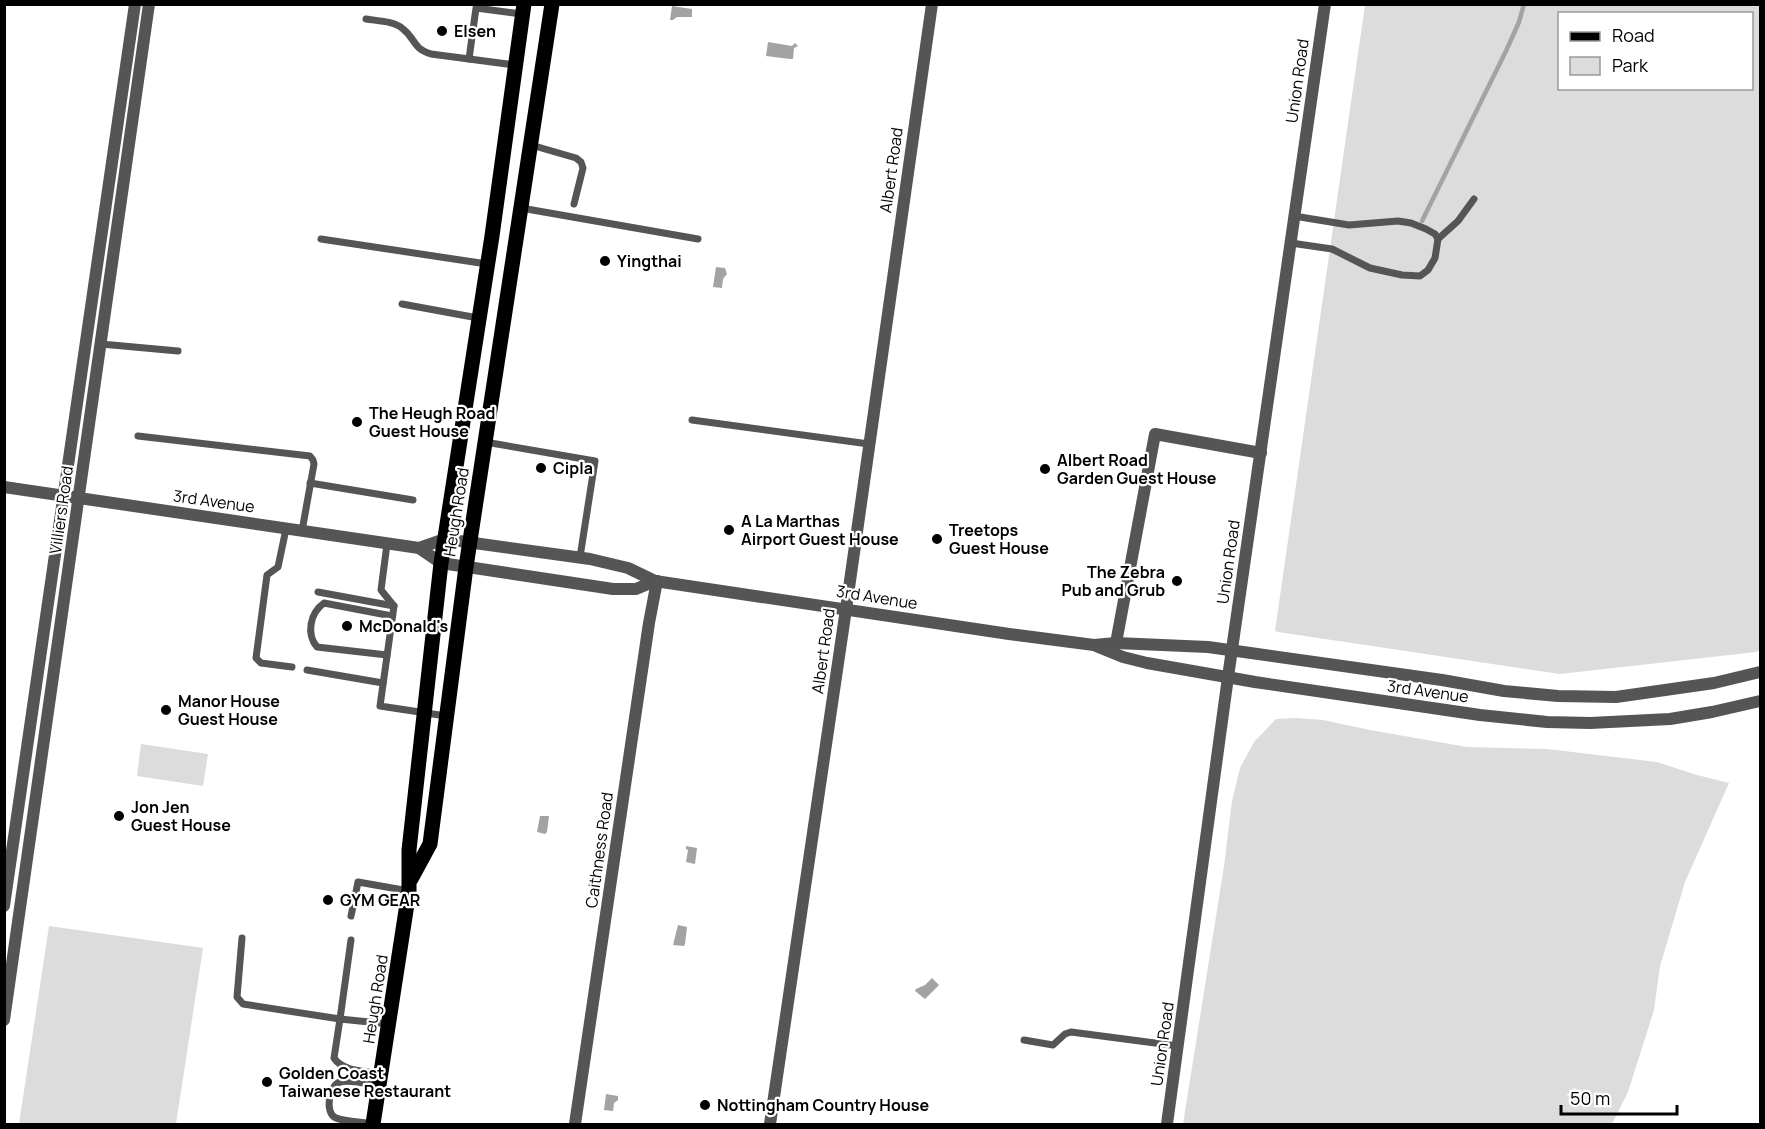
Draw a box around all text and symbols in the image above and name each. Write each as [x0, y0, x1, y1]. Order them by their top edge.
legend [1558, 12, 1753, 90]
place label: Elsen [454, 20, 496, 42]
text: Road [1612, 23, 1655, 47]
marker: Elsen [435, 24, 449, 38]
street label: Union Road [1280, 38, 1314, 124]
text: Park [1612, 53, 1649, 77]
street label: Albert Road [874, 126, 908, 214]
place label: Yingthai [617, 250, 682, 272]
marker: Yingthai [598, 254, 612, 268]
place label: The Heugh Road Guest House [369, 402, 495, 442]
marker: The Heugh Road Guest House [350, 415, 364, 429]
place label: Albert Road Garden Guest House [1057, 449, 1217, 489]
place label: Cipla [553, 457, 593, 479]
marker: Cipla [534, 461, 548, 475]
marker: Albert Road Garden Guest House [1038, 462, 1052, 476]
street label: Villiers Road [44, 465, 78, 555]
street label: Heugh Road [438, 466, 474, 558]
street label: 3rd Avenue [172, 484, 256, 518]
place label: A La Marthas Airport Guest House [741, 510, 899, 550]
place label: Treetops Guest House [949, 519, 1049, 559]
street label: Union Road [1211, 519, 1245, 605]
marker: A La Marthas Airport Guest House [722, 523, 736, 537]
marker: Treetops Guest House [930, 532, 944, 546]
place label: The Zebra Pub and Grub [1062, 561, 1165, 601]
marker: The Zebra Pub and Grub [1170, 574, 1184, 588]
street label: 3rd Avenue [835, 580, 919, 614]
street label: Albert Road [806, 607, 840, 695]
place label: McDonald's [359, 615, 448, 637]
marker: McDonald's [340, 619, 354, 633]
street label: 3rd Avenue [1386, 674, 1470, 708]
place label: Manor House Guest House [178, 690, 280, 730]
marker: Manor House Guest House [159, 703, 173, 717]
street label: Caithness Road [580, 791, 618, 909]
place label: Jon Jen Guest House [131, 796, 231, 836]
marker: Jon Jen Guest House [112, 809, 126, 823]
place label: GYM GEAR [340, 889, 420, 911]
marker: GYM GEAR [321, 893, 335, 907]
street label: Heugh Road [357, 953, 393, 1045]
street label: Union Road [1145, 1001, 1179, 1087]
place label: Golden Coast Taiwanese Restaurant [279, 1062, 451, 1102]
marker: Golden Coast Taiwanese Restaurant [260, 1075, 274, 1089]
scale bar [1561, 1078, 1676, 1116]
text: 50 m [1570, 1086, 1610, 1110]
place label: Nottingham Country House [717, 1094, 929, 1116]
marker: Nottingham Country House [698, 1098, 712, 1112]

